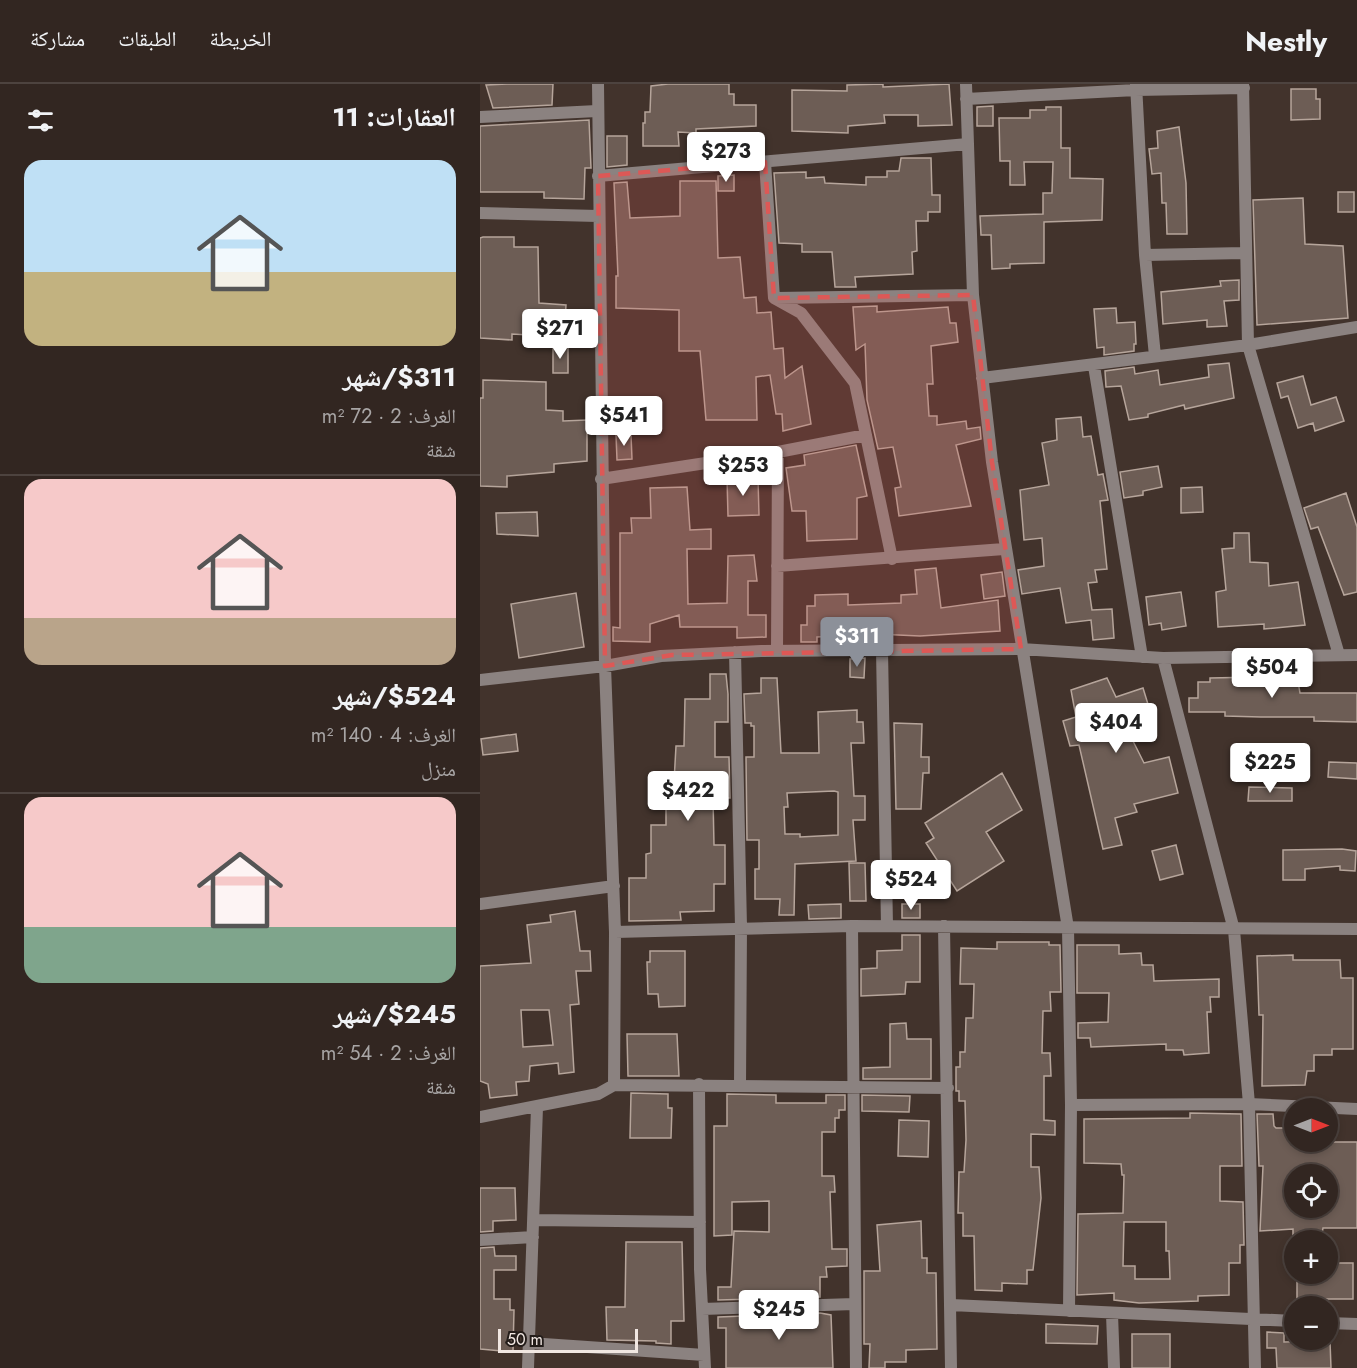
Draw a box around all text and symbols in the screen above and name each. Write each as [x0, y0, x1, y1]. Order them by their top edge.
text: Nestly [1245, 21, 1327, 62]
text: مشاركة [30, 24, 85, 54]
text: الطبقات [118, 24, 177, 54]
text: الخريطة [210, 24, 271, 54]
text: العقارات: 11 [332, 98, 456, 136]
icon: filters [24, 104, 57, 137]
pin: $273 [690, 132, 762, 183]
text: $273 [701, 137, 751, 166]
icon: home [186, 199, 294, 307]
pin: $271 [524, 309, 596, 360]
text: $271 [536, 314, 584, 343]
text: $311/شهر [343, 358, 456, 396]
pin: $541 [588, 396, 660, 447]
text: $541 [599, 401, 649, 430]
text: الغرف: 2 · 72 m² [322, 402, 456, 431]
text: شقة [426, 436, 456, 465]
pin: $253 [707, 446, 779, 497]
text: $253 [718, 451, 768, 480]
icon: home [186, 518, 294, 626]
pin: $311 [821, 617, 893, 668]
text: $311 [834, 622, 880, 651]
pin: $504 [1236, 648, 1308, 699]
text: $504 [1246, 653, 1298, 682]
text: $524/شهر [333, 677, 456, 715]
pin: $404 [1080, 703, 1152, 754]
text: $404 [1089, 708, 1143, 737]
text: الغرف: 4 · 140 m² [311, 721, 456, 750]
pin: $225 [1234, 743, 1306, 794]
text: $225 [1244, 748, 1296, 777]
text: منزل [421, 755, 456, 784]
pin: $422 [652, 771, 724, 822]
text: $422 [662, 776, 714, 805]
icon: home [186, 836, 294, 944]
pin: $524 [875, 860, 947, 911]
text: $524 [885, 865, 937, 894]
text: $245/شهر [333, 995, 456, 1033]
text: الغرف: 2 · 54 m² [321, 1039, 456, 1068]
text: شقة [426, 1073, 456, 1102]
north arrow [1284, 1098, 1338, 1152]
map controls [1284, 1098, 1338, 1350]
button: locate [1284, 1164, 1338, 1218]
button: + [1284, 1230, 1338, 1284]
pin: $245 [743, 1290, 815, 1341]
text: $245 [753, 1295, 805, 1324]
button: − [1284, 1296, 1338, 1350]
scale bar [498, 1326, 638, 1354]
text: 50 m [507, 1328, 543, 1351]

